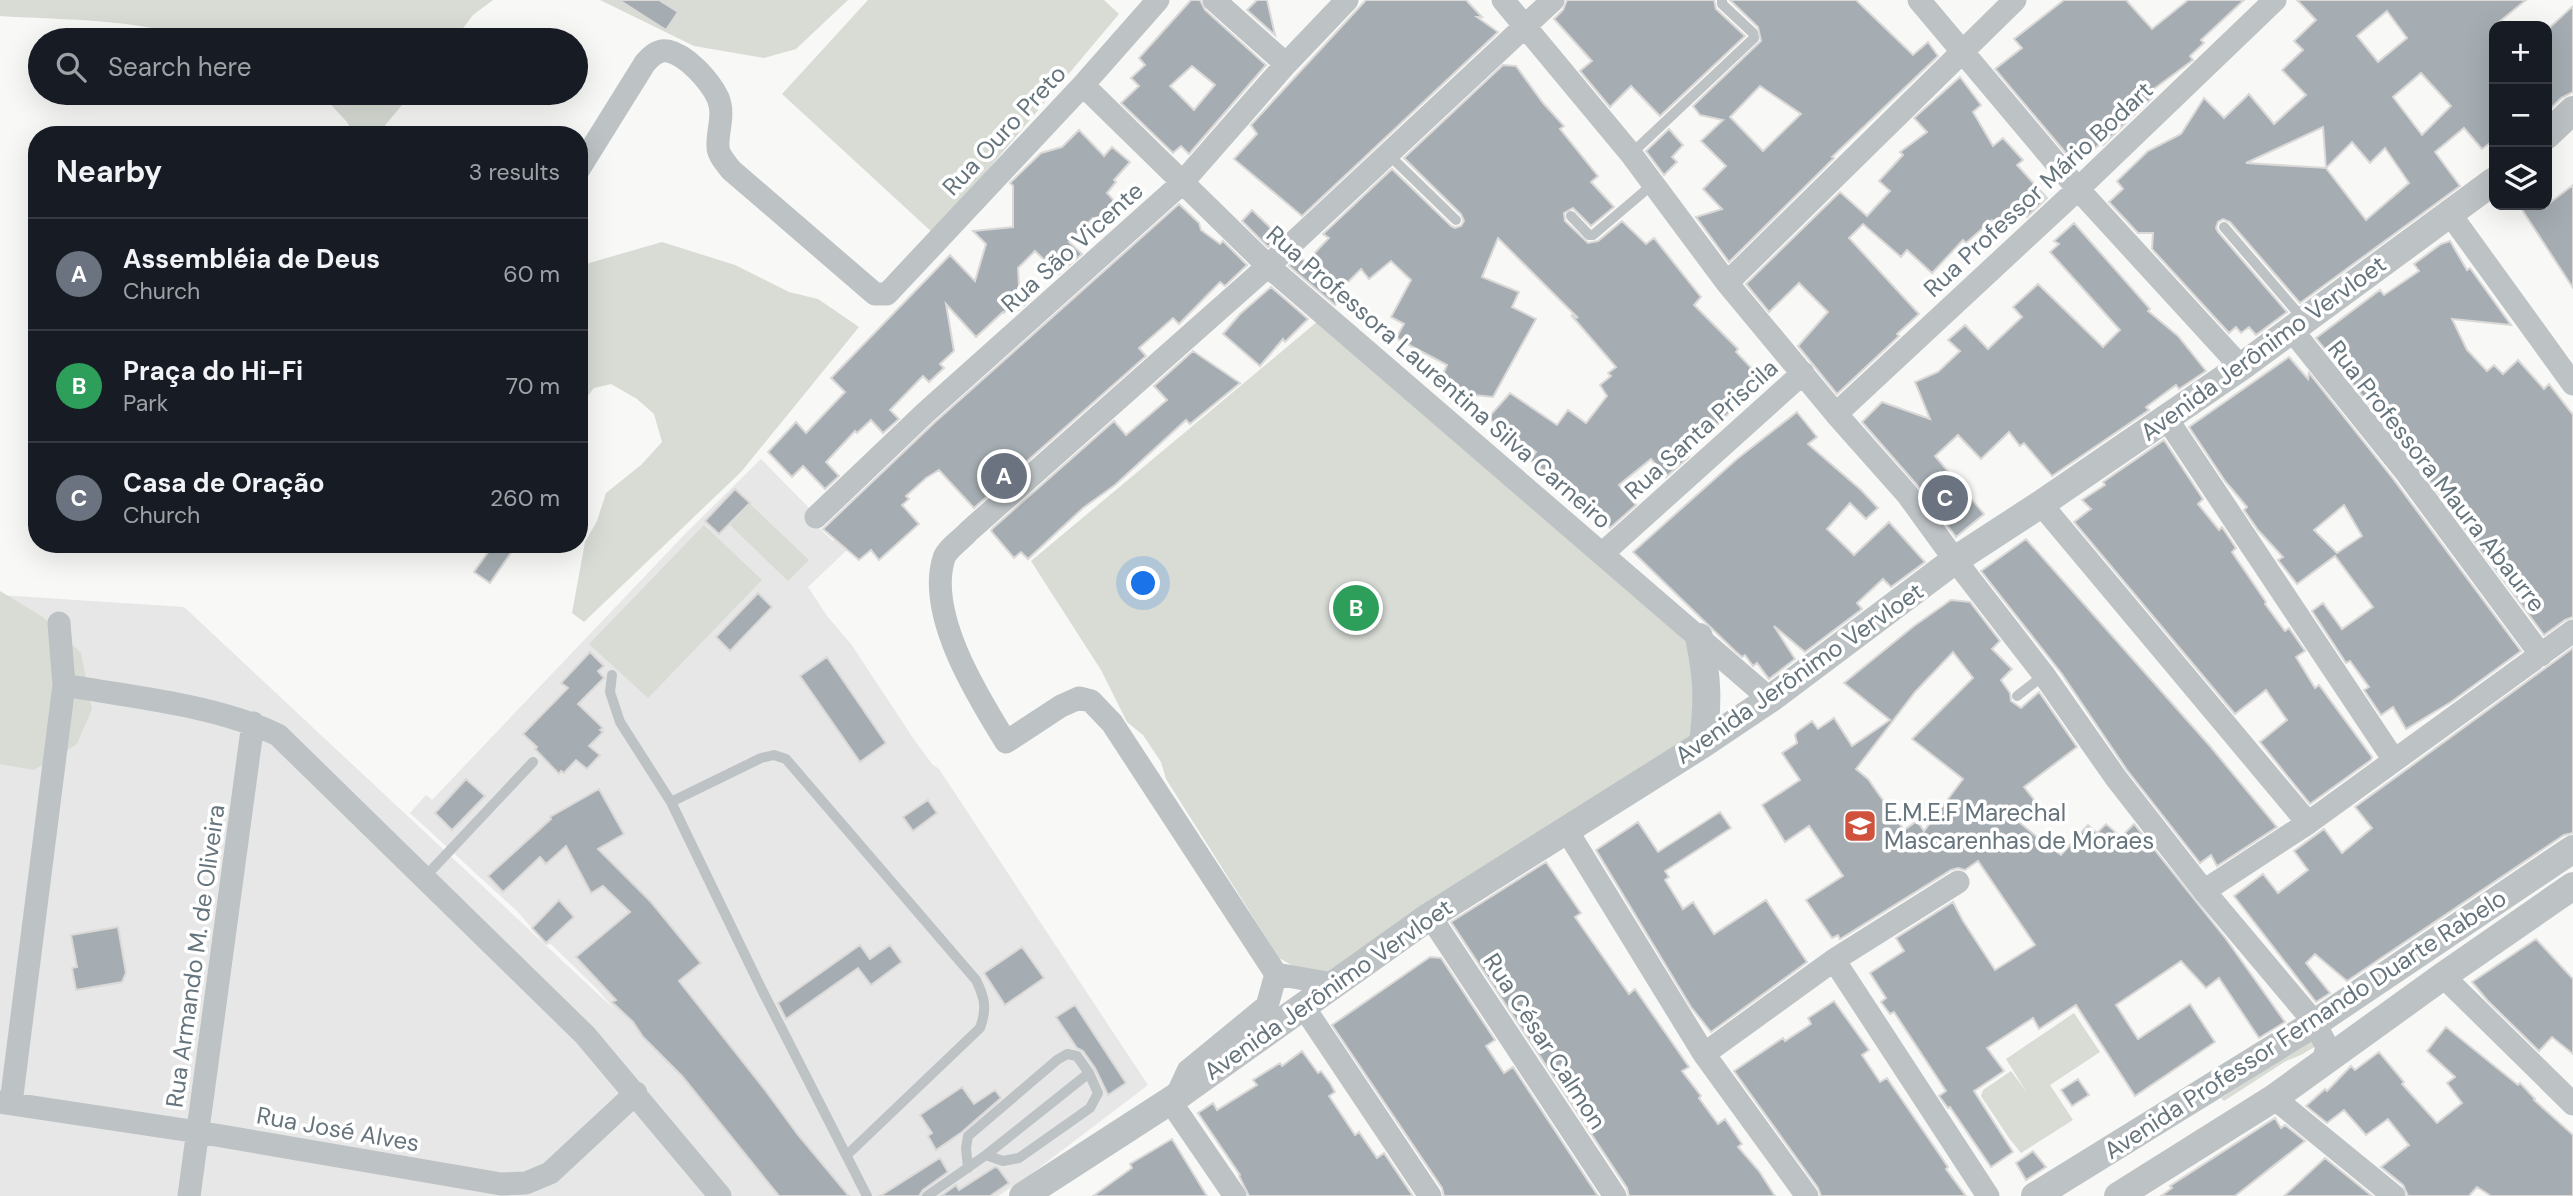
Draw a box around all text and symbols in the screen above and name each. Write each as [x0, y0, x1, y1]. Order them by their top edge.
map controls [2489, 21, 2552, 210]
button: + [2489, 21, 2552, 84]
search box [28, 28, 588, 105]
icon: search [52, 48, 90, 86]
text: Search here [108, 50, 251, 84]
street label: Rua Ouro Preto [935, 58, 1073, 202]
street label: Rua Professor Mário Bodart [1917, 75, 2159, 303]
button: − [2489, 84, 2552, 147]
button: layers [2489, 147, 2552, 210]
text: Nearby [56, 152, 162, 191]
text: 3 results [469, 157, 560, 187]
street label: Rua São Vicente [994, 175, 1150, 319]
street label: Rua Professora Laurentina Silva Carneiro [1260, 219, 1618, 535]
text: Assembléia de Deus [123, 242, 380, 276]
street label: Avenida Jerônimo Vervloet [2134, 248, 2392, 448]
text: A [71, 259, 87, 289]
text: 60 m [503, 259, 560, 289]
text: Church [123, 276, 200, 306]
street label: Rua Professora Maura Abaurre [2321, 334, 2553, 618]
street label: Rua Santa Priscila [1618, 352, 1784, 506]
text: Praça do Hi-Fi [123, 354, 303, 388]
text: B [72, 371, 86, 401]
text: 70 m [506, 371, 560, 401]
text: Park [123, 388, 168, 418]
pin: A [981, 450, 1027, 502]
text: Casa de Oração [123, 466, 325, 500]
pin: C [1922, 472, 1968, 524]
text: C [71, 483, 87, 513]
text: 260 m [490, 483, 560, 513]
text: Church [123, 500, 200, 530]
your location [1126, 566, 1160, 600]
street label: Avenida Jerônimo Vervloet [1669, 575, 1929, 771]
pin: B [1333, 582, 1379, 634]
place label: E.M.E.F Marechal Mascarenhas de Moraes [1884, 797, 2154, 856]
street label: Rua Armando M. de Oliveira [158, 803, 232, 1109]
school or university icon: E.M.E.F Marechal Mascarenhas de Moraes [1841, 807, 1879, 845]
street label: Avenida Professor Fernando Duarte Rabelo [2098, 882, 2512, 1166]
street label: Avenida Jerônimo Vervloet [1198, 891, 1458, 1087]
street label: Rua César Calmon [1477, 947, 1613, 1135]
street label: Rua José Alves [254, 1099, 422, 1159]

